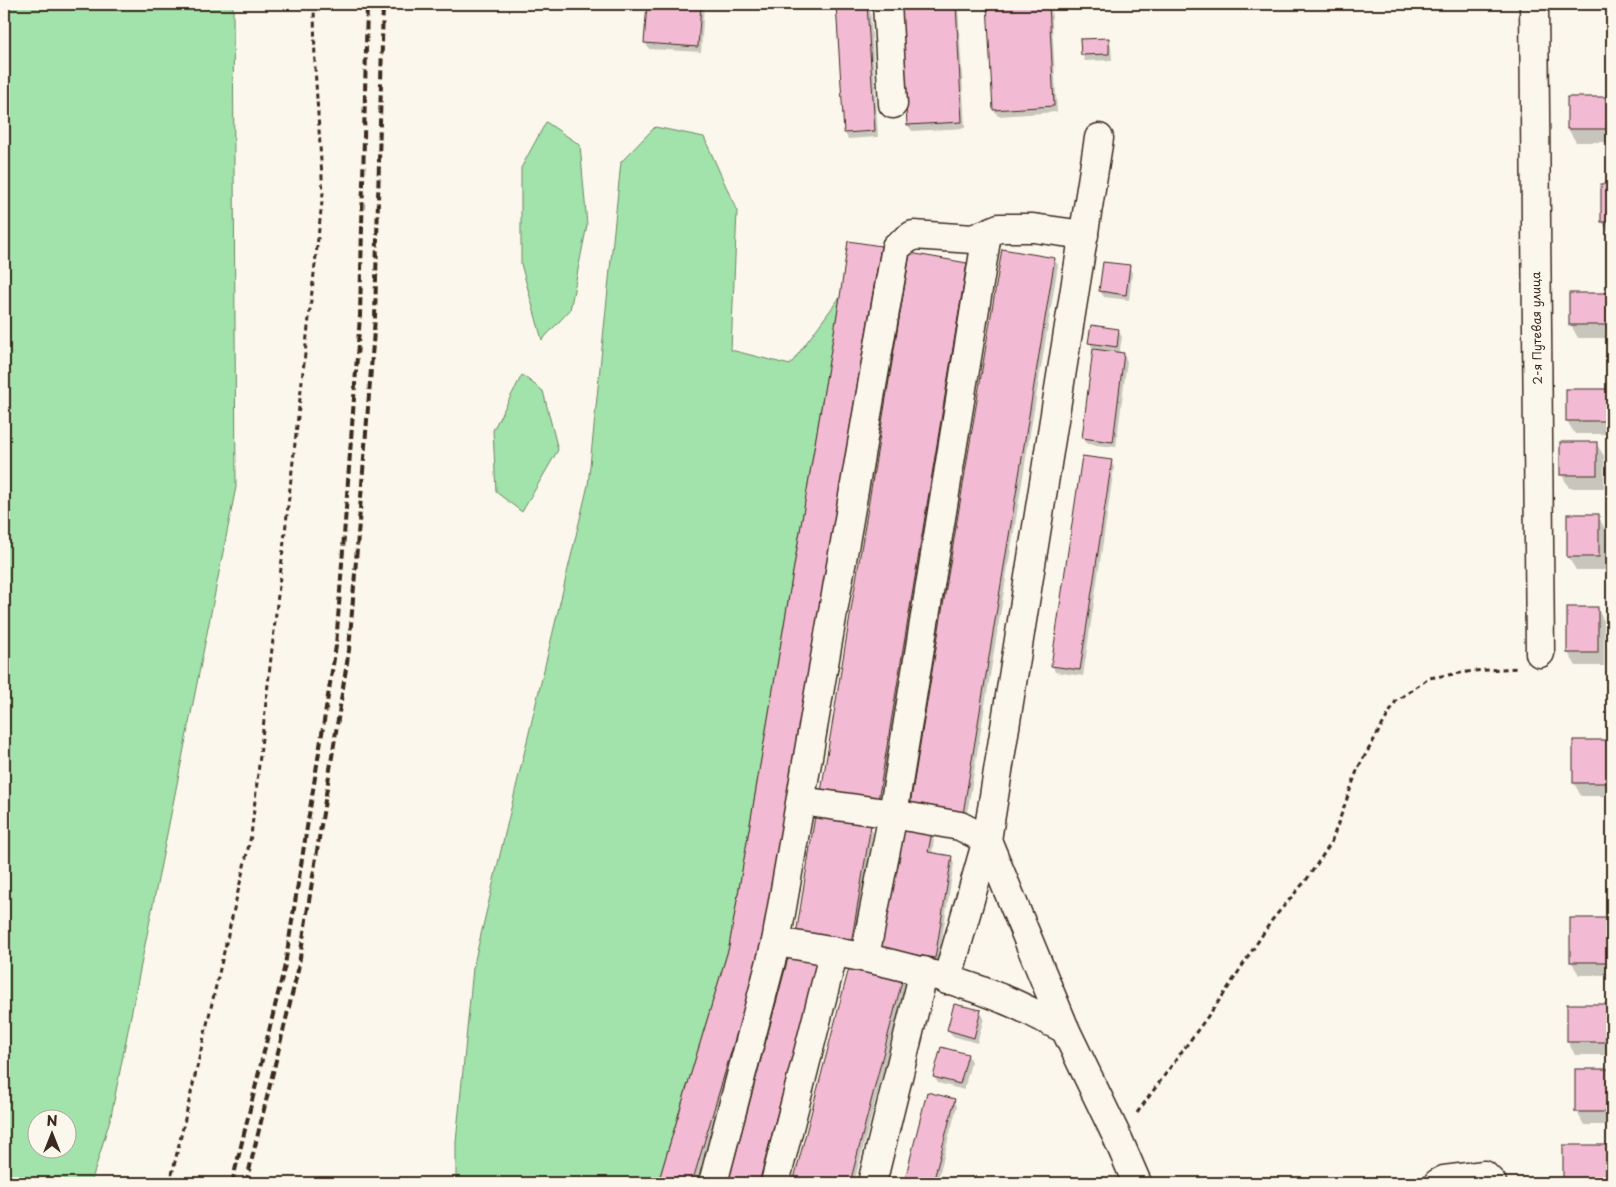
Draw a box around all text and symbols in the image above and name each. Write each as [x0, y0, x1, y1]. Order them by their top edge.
street label: 2-я Путевая улица [1526, 271, 1546, 385]
north arrow [28, 1110, 78, 1160]
text: N [46, 1110, 58, 1131]

